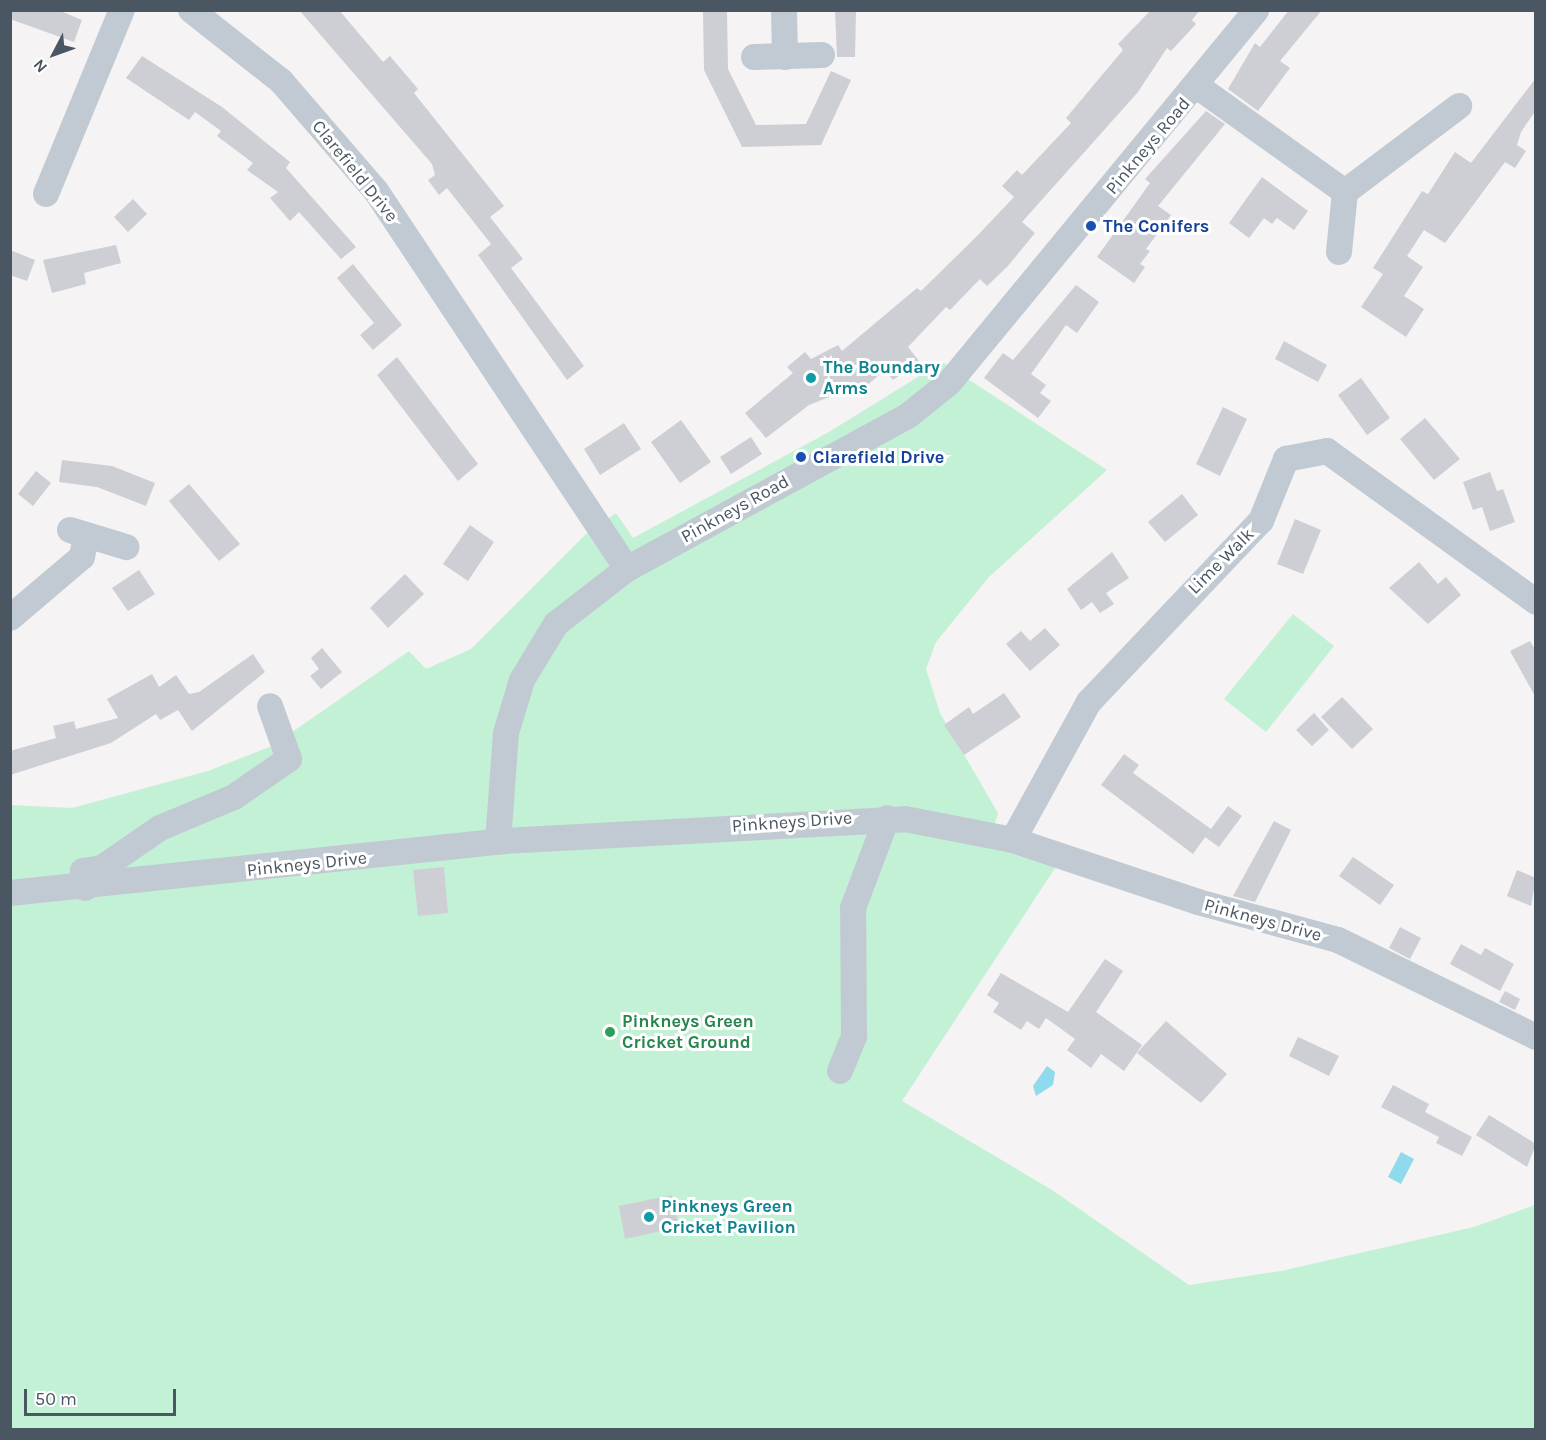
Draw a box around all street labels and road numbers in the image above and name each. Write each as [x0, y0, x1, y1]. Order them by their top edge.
street label: Pinkneys Road [1101, 93, 1195, 199]
street label: Clarefield Drive [307, 116, 403, 226]
street label: Pinkneys Road [677, 470, 793, 548]
street label: Lime Walk [1183, 523, 1259, 599]
street label: Pinkneys Drive [731, 807, 853, 837]
street label: Pinkneys Drive [246, 847, 368, 881]
street label: Pinkneys Drive [1202, 894, 1324, 946]

